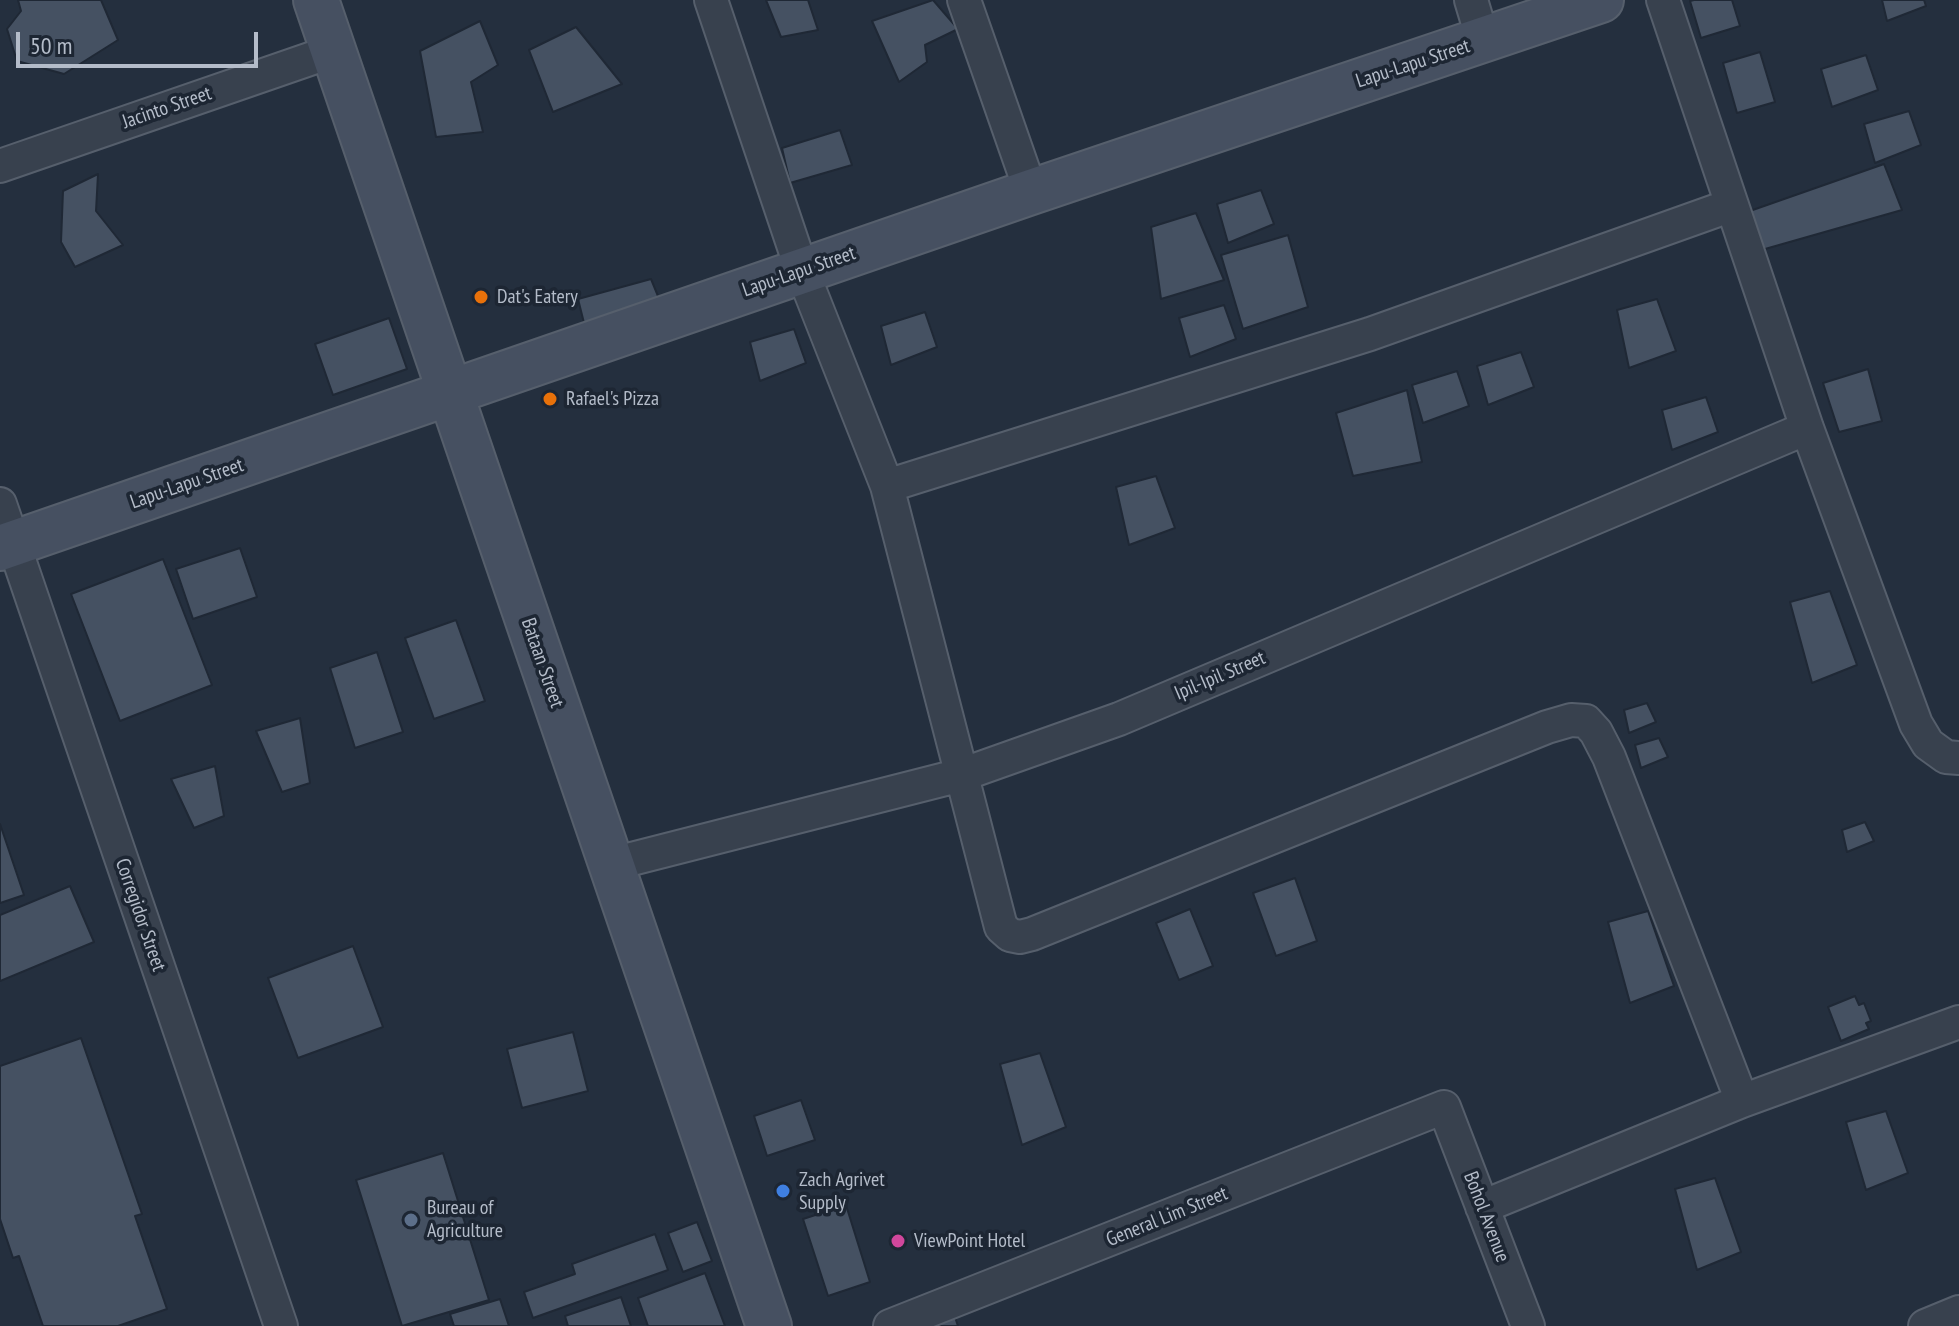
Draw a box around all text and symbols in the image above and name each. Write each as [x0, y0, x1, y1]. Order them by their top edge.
scale bar [20, 16, 262, 66]
text: 50 m [30, 30, 72, 61]
street label: Lapu-Lapu Street [1353, 34, 1473, 94]
street label: Jacinto Street [119, 82, 215, 134]
street label: Lapu-Lapu Street [739, 241, 859, 303]
place label: Dat's Eatery [497, 285, 578, 309]
marker: Dat's Eatery [472, 288, 490, 306]
place label: Rafael's Pizza [566, 387, 659, 411]
marker: Rafael's Pizza [541, 390, 559, 408]
street label: Lapu-Lapu Street [127, 453, 247, 515]
street label: Bataan Street [515, 615, 569, 711]
street label: Ipil-Ipil Street [1171, 646, 1269, 706]
street label: Corregidor Street [109, 855, 171, 975]
place label: Zach Agrivet Supply [799, 1168, 885, 1215]
street label: Bohol Avenue [1458, 1168, 1514, 1266]
marker: Zach Agrivet Supply [774, 1182, 792, 1200]
street label: General Lim Street [1103, 1182, 1231, 1252]
place label: Bureau of Agriculture [427, 1196, 503, 1243]
marker: Bureau of Agriculture [402, 1211, 420, 1229]
place label: ViewPoint Hotel [914, 1229, 1025, 1253]
marker: ViewPoint Hotel [889, 1232, 907, 1250]

